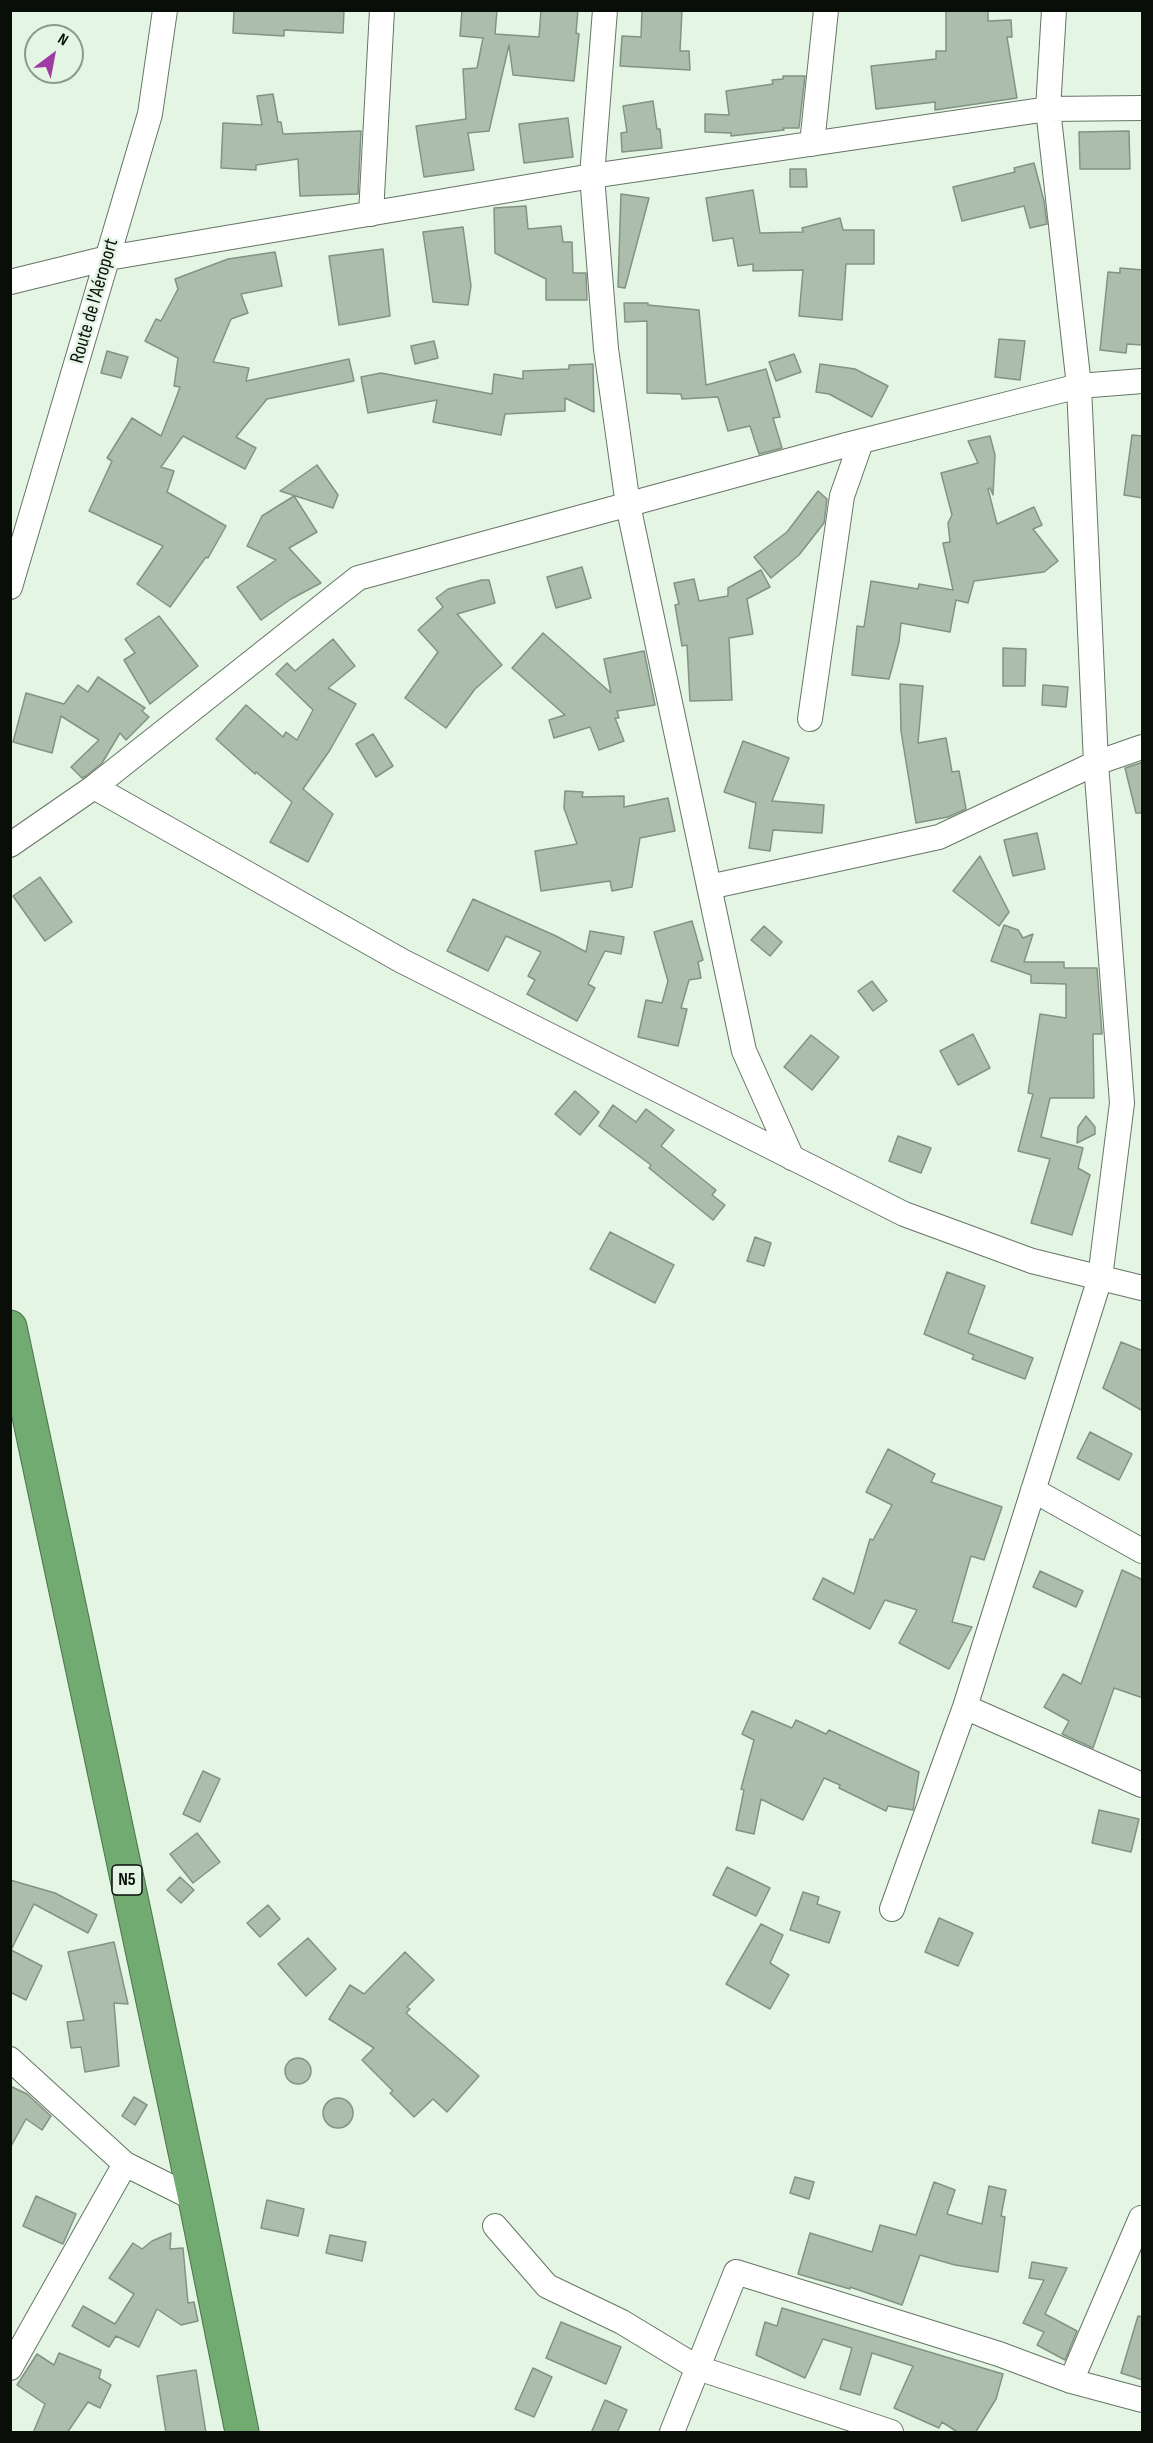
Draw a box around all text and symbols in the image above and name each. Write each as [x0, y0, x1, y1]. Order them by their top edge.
north arrow [24, 24, 84, 84]
text: N [54, 30, 71, 50]
street label: Route de l'Aéroport [66, 236, 124, 366]
road number: N5 [112, 1865, 142, 1895]

